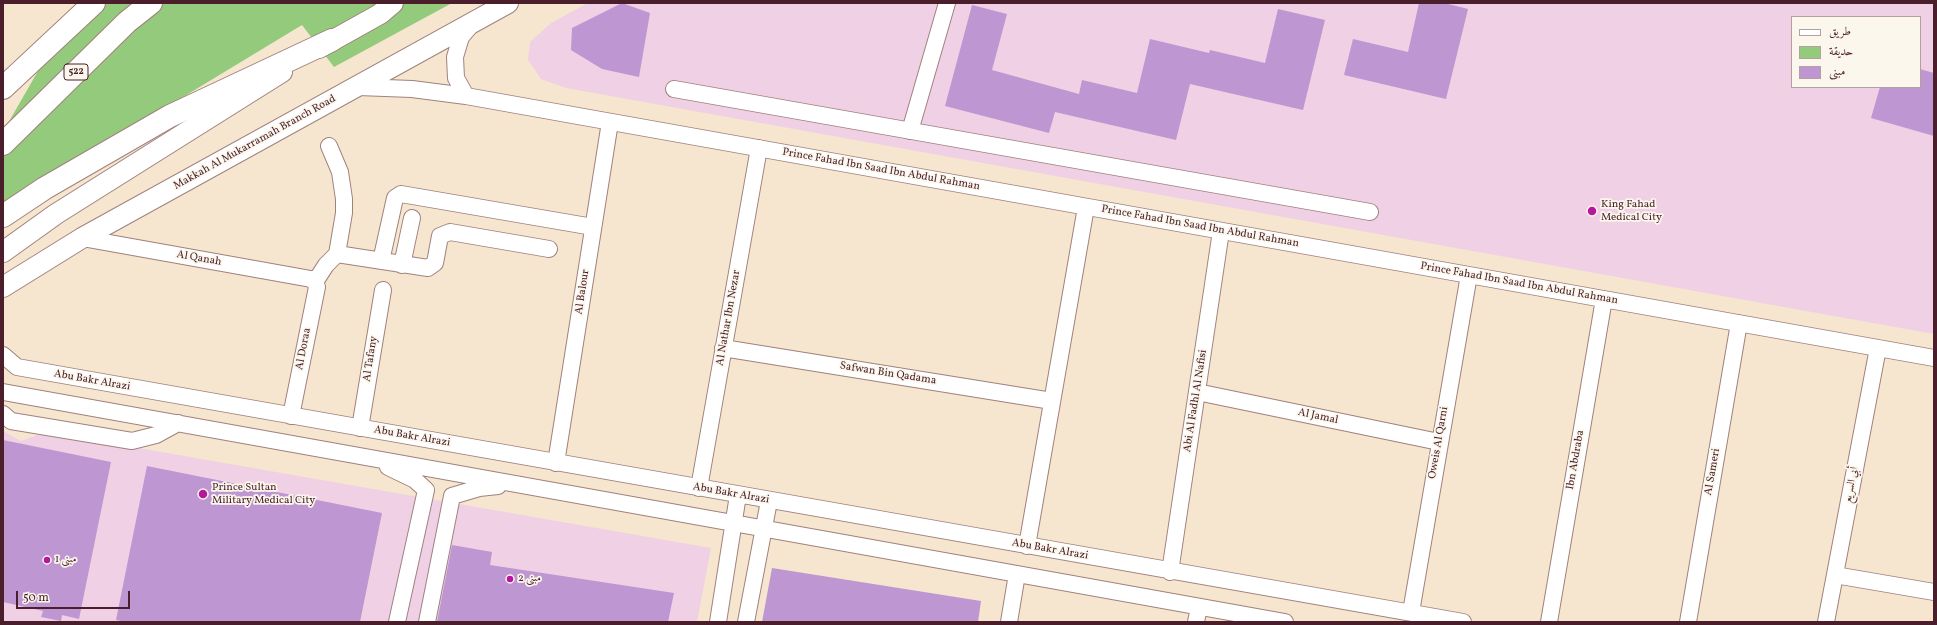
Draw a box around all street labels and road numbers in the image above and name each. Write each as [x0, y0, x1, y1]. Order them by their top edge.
road number: 522 [64, 64, 88, 80]
street label: Makkah Al Mukarramah Branch Road [172, 93, 338, 193]
street label: Prince Fahad Ibn Saad Ibn Abdul Rahman [781, 146, 981, 194]
street label: Prince Fahad Ibn Saad Ibn Abdul Rahman [1100, 203, 1300, 251]
street label: Al Qanah [176, 249, 222, 269]
street label: Prince Fahad Ibn Saad Ibn Abdul Rahman [1419, 260, 1619, 308]
street label: Al Balour [573, 268, 593, 316]
street label: Al Nathar Ibn Nezar [714, 269, 744, 367]
street label: Al Doraa [293, 327, 315, 371]
street label: Al Tafany [361, 335, 381, 383]
street label: Abi Al Fadhl Al Nafisi [1181, 349, 1211, 453]
street label: Safwan Bin Qadama [839, 360, 937, 388]
street label: Abu Bakr Alrazi [53, 368, 131, 394]
street label: Al Jamal [1297, 406, 1339, 428]
street label: Oweis Al Qarni [1426, 406, 1452, 480]
street label: Abu Bakr Alrazi [373, 424, 451, 450]
street label: Ibn Abdraba [1564, 429, 1588, 491]
street label: Al Sameri [1702, 447, 1724, 497]
street label: أبي السريع [1842, 466, 1862, 504]
street label: Abu Bakr Alrazi [692, 481, 770, 507]
street label: Abu Bakr Alrazi [1011, 537, 1089, 563]

